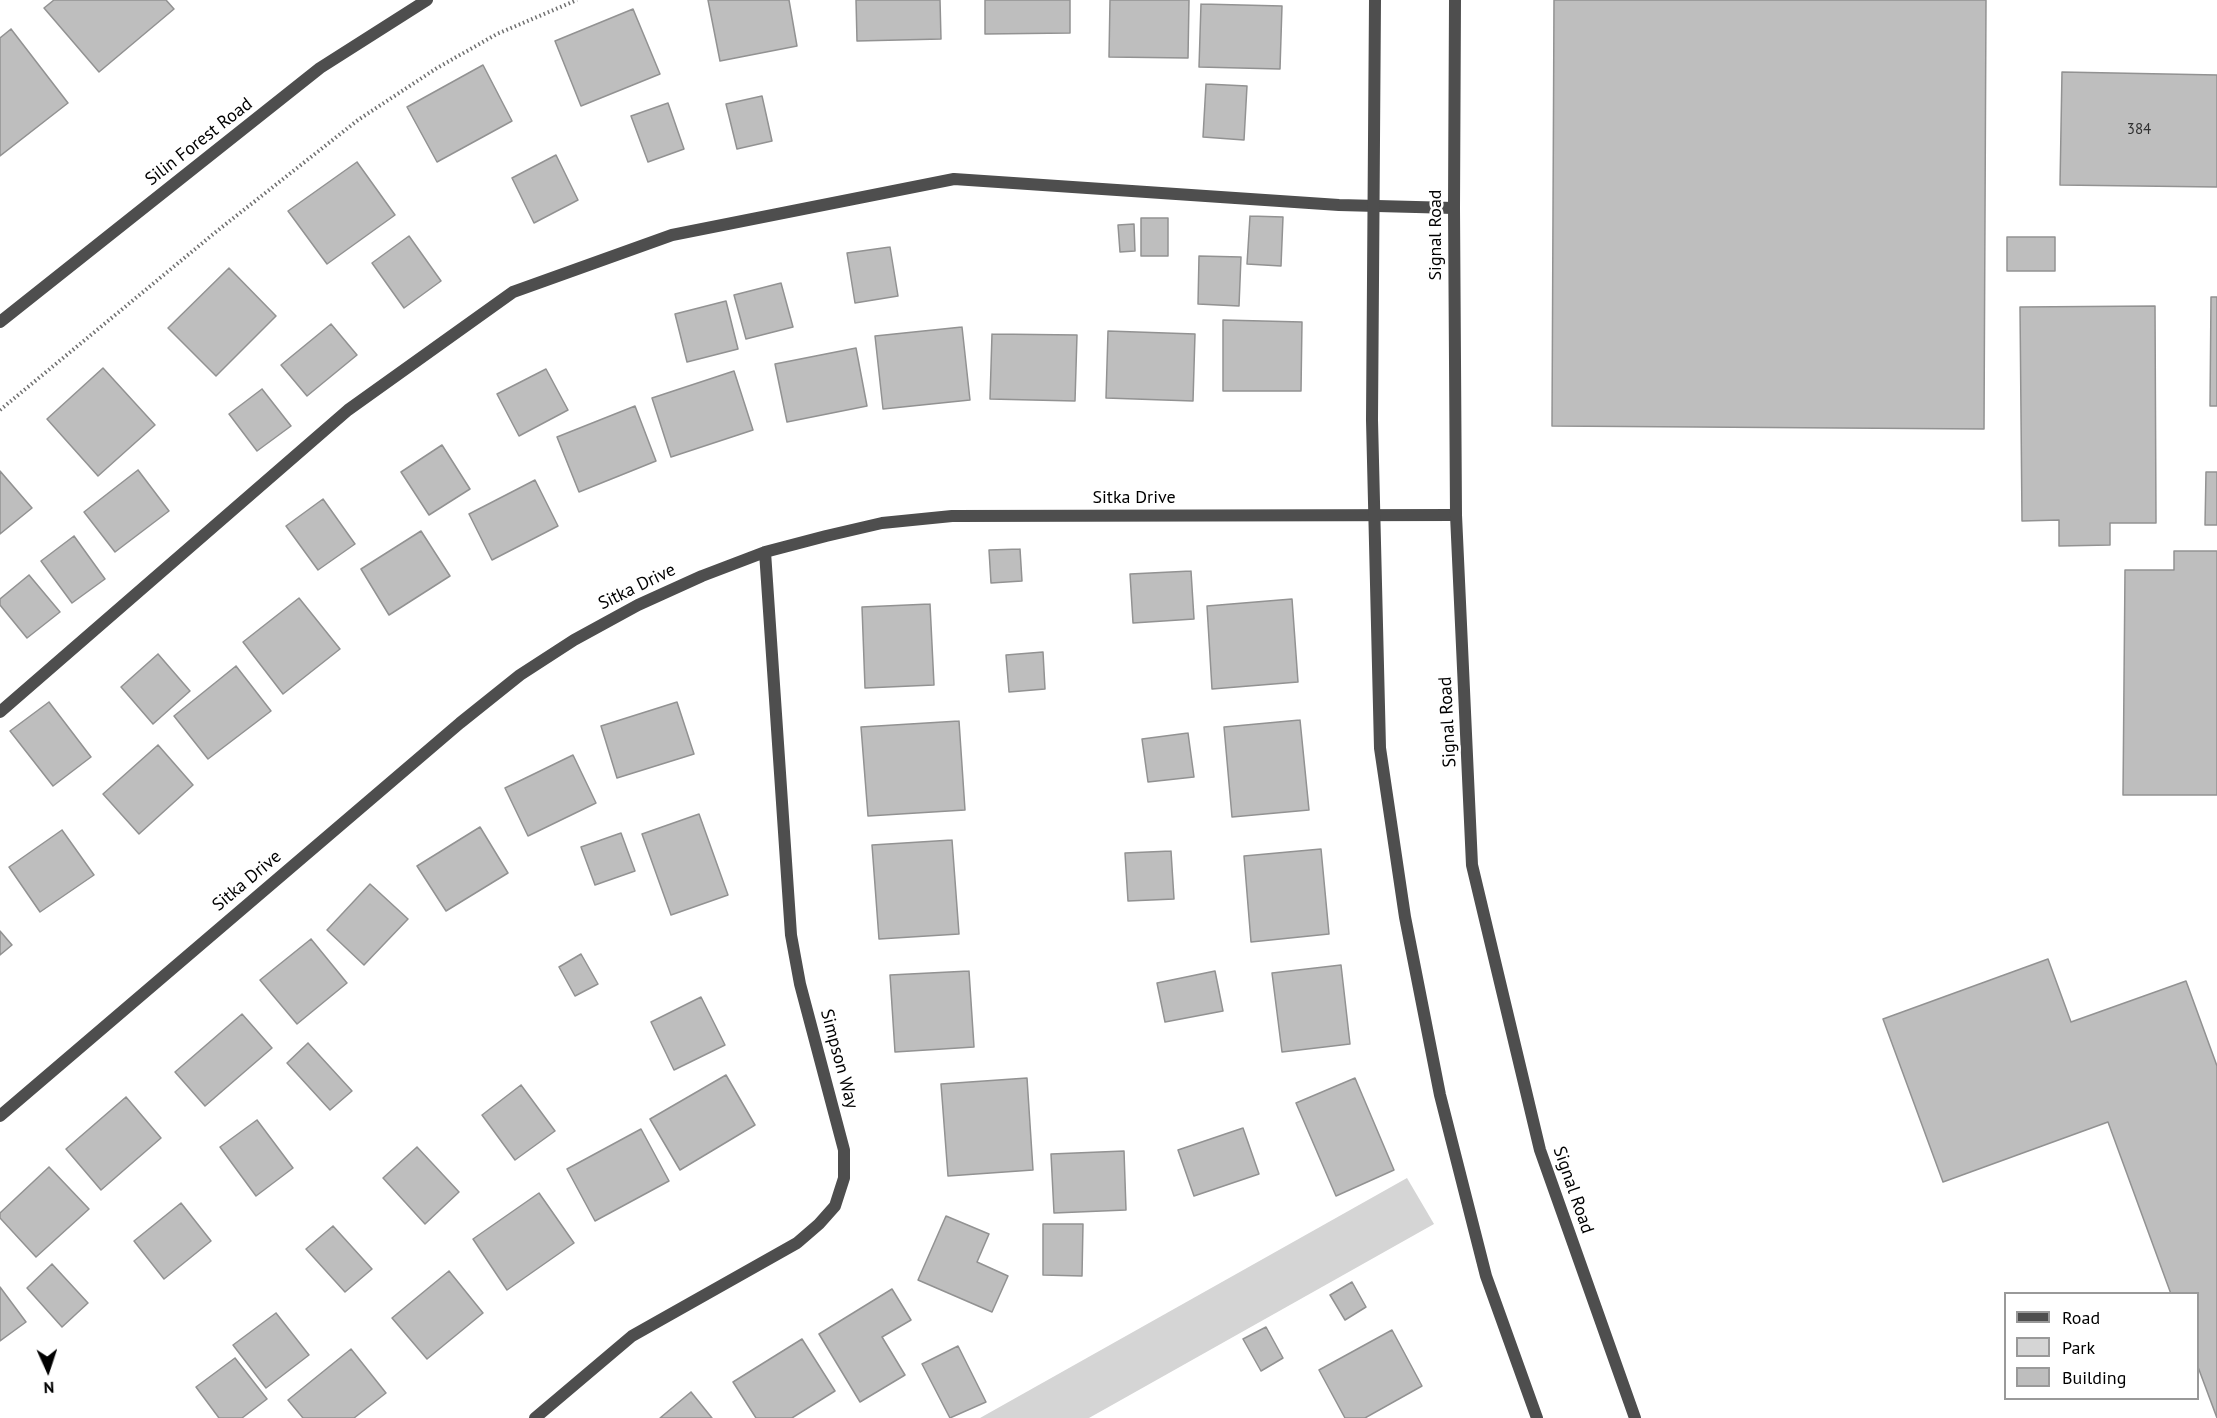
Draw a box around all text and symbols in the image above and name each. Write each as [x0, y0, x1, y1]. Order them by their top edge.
street label: Silin Forest Road [141, 93, 257, 191]
house number: 384 [2127, 121, 2151, 139]
street label: Signal Road [1425, 190, 1447, 280]
street label: Sitka Drive [1092, 487, 1176, 509]
street label: Sitka Drive [595, 559, 679, 615]
street label: Signal Road [1435, 676, 1461, 768]
street label: Sitka Drive [208, 846, 286, 916]
street label: Simpson Way [815, 1007, 863, 1111]
street label: Signal Road [1548, 1143, 1598, 1237]
legend [2004, 1292, 2199, 1400]
text: Road [2062, 1306, 2100, 1329]
text: Park [2062, 1336, 2095, 1359]
north arrow [18, 1340, 78, 1400]
text: Building [2062, 1366, 2126, 1389]
text: N [43, 1378, 55, 1398]

